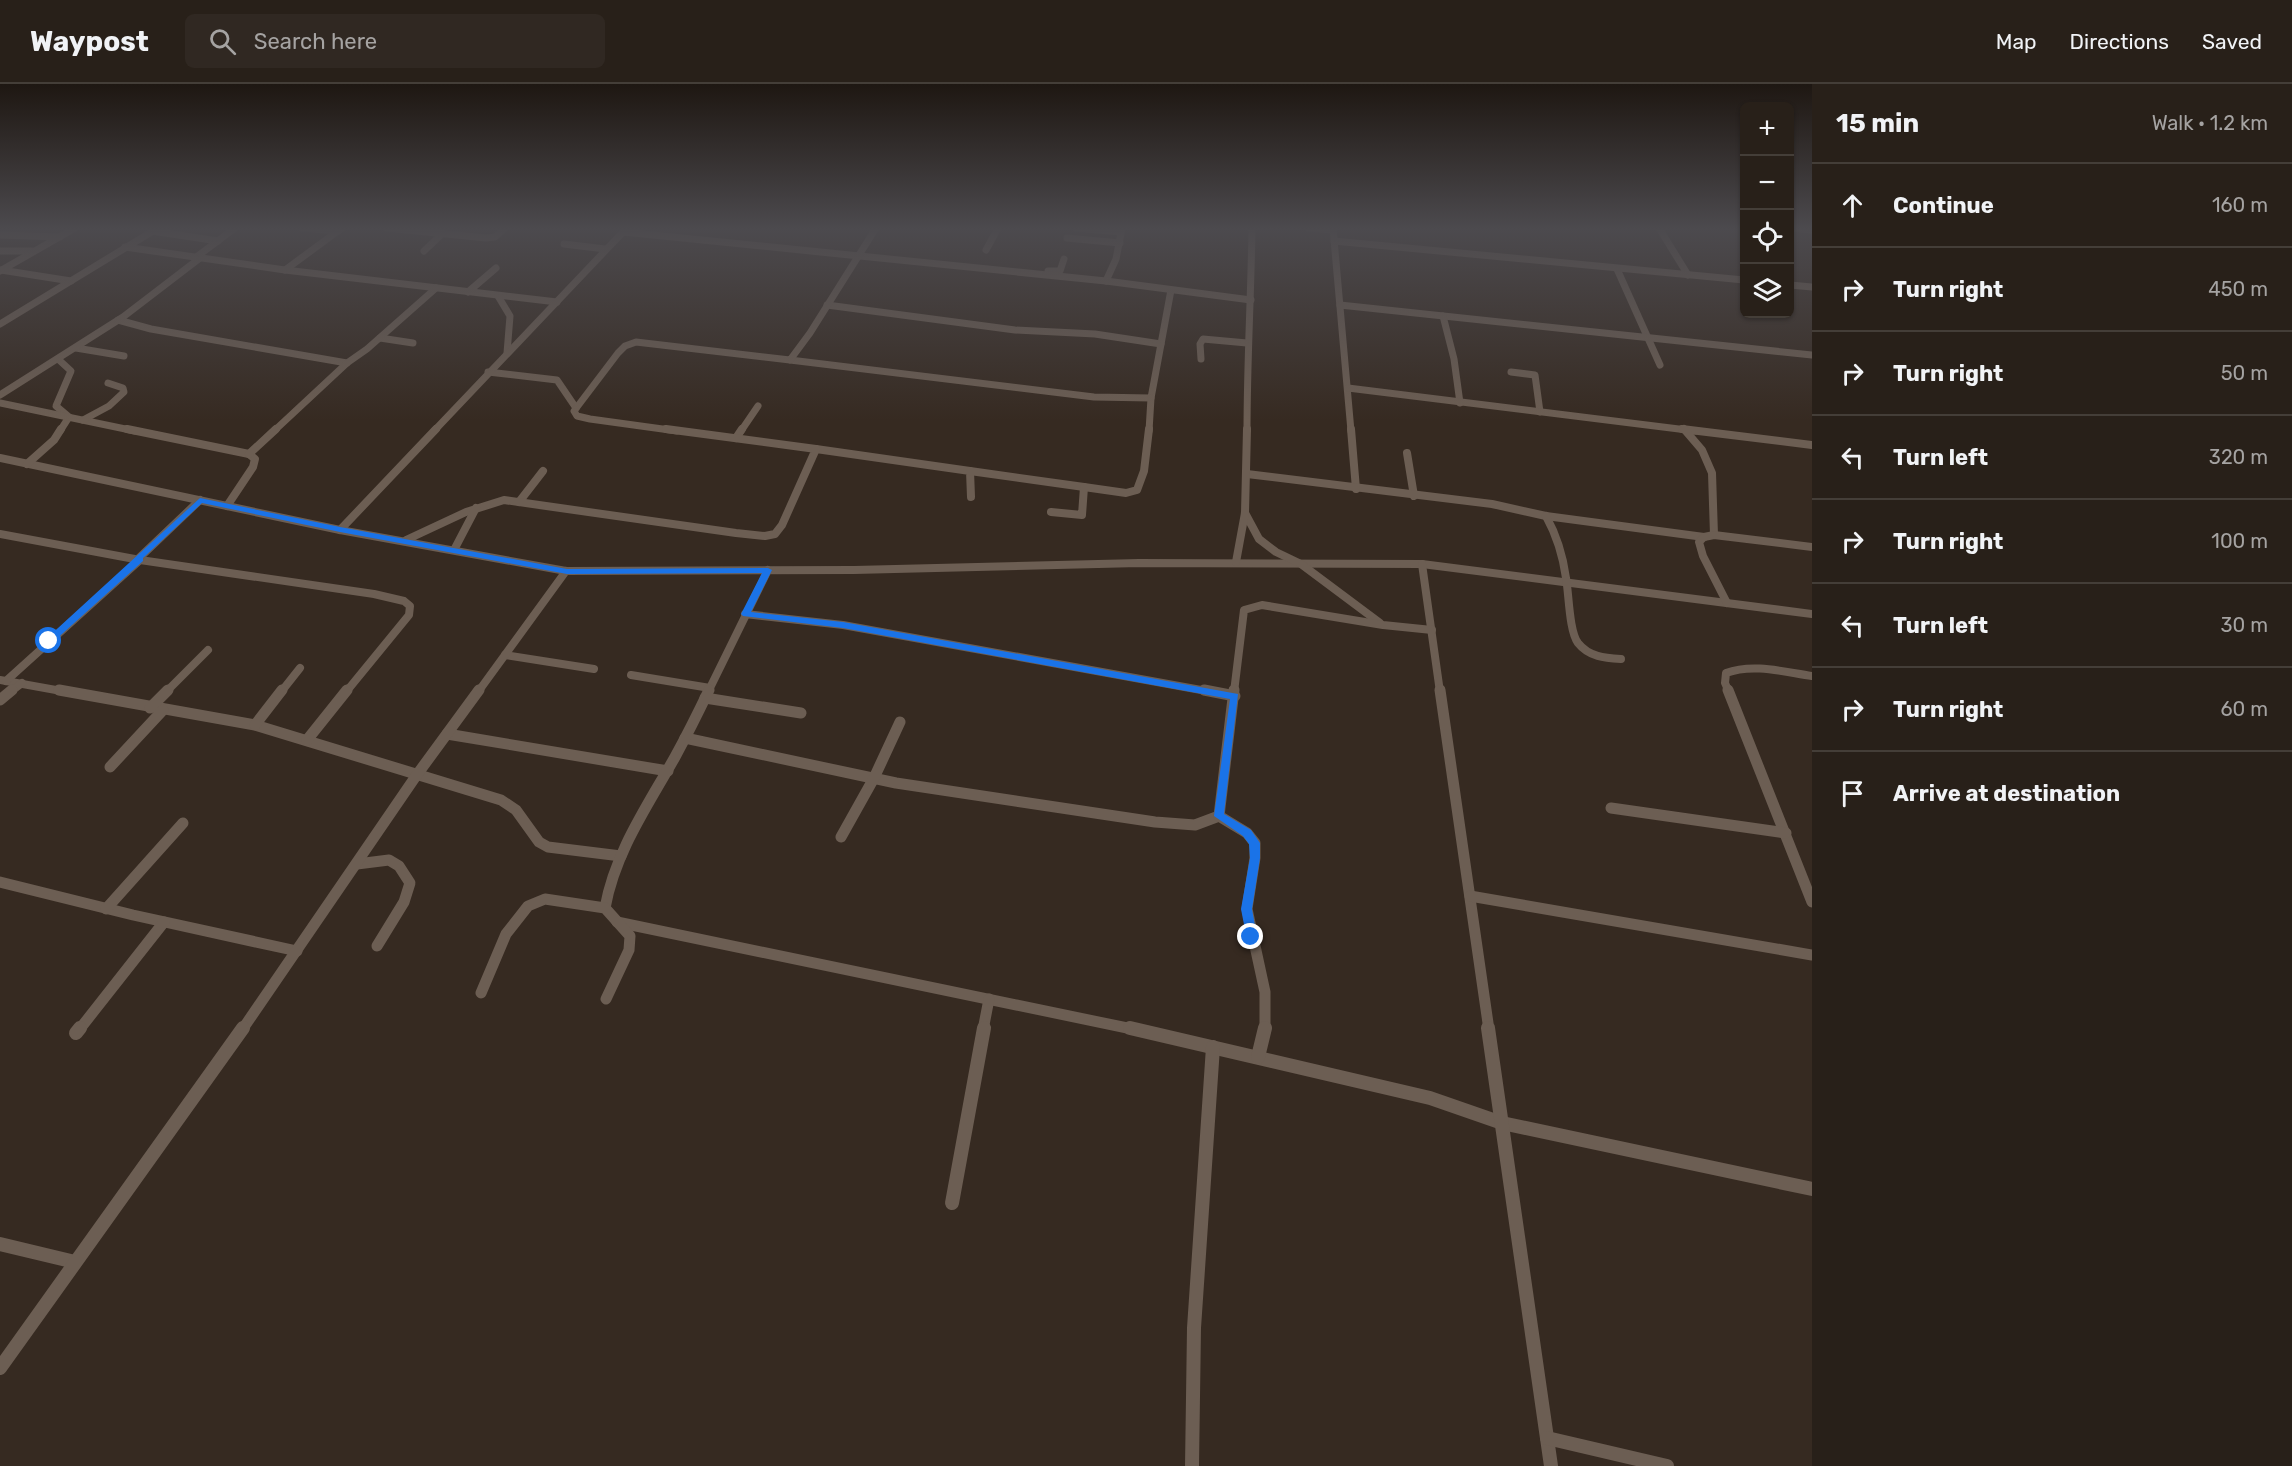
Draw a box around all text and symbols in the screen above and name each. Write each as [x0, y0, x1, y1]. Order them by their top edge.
search box [185, 14, 605, 68]
text: Waypost [30, 25, 149, 58]
icon: search [206, 25, 239, 58]
text: Search here [254, 28, 377, 55]
text: Map [1996, 29, 2037, 54]
text: Directions [2070, 29, 2169, 54]
text: Saved [2202, 29, 2262, 54]
map controls [1740, 102, 1794, 318]
button: + [1740, 102, 1794, 156]
text: 15 min [1836, 108, 1919, 139]
text: Walk · 1.2 km [2152, 111, 2268, 135]
button: − [1740, 156, 1794, 210]
icon: ahead [1836, 189, 1869, 222]
text: Continue [1893, 192, 1994, 219]
text: 160 m [2212, 193, 2268, 217]
button: locate [1740, 210, 1794, 264]
button: layers [1740, 264, 1794, 318]
icon: right [1836, 273, 1869, 306]
text: Turn right [1893, 276, 2003, 303]
text: 450 m [2208, 277, 2268, 301]
icon: right [1836, 357, 1869, 390]
text: Turn right [1893, 360, 2003, 387]
text: 50 m [2221, 361, 2268, 385]
icon: left [1836, 441, 1869, 474]
text: Turn left [1893, 444, 1988, 471]
text: 320 m [2209, 445, 2268, 469]
icon: right [1836, 525, 1869, 558]
text: Turn right [1893, 528, 2003, 555]
text: 100 m [2211, 529, 2268, 553]
icon: left [1836, 609, 1869, 642]
text: Turn left [1893, 612, 1988, 639]
text: 30 m [2221, 613, 2268, 637]
route start [35, 627, 61, 653]
icon: right [1836, 693, 1869, 726]
text: Turn right [1893, 696, 2003, 723]
text: 60 m [2221, 697, 2268, 721]
icon: arrive [1836, 777, 1869, 810]
text: Arrive at destination [1893, 780, 2120, 807]
route end [1237, 923, 1263, 949]

